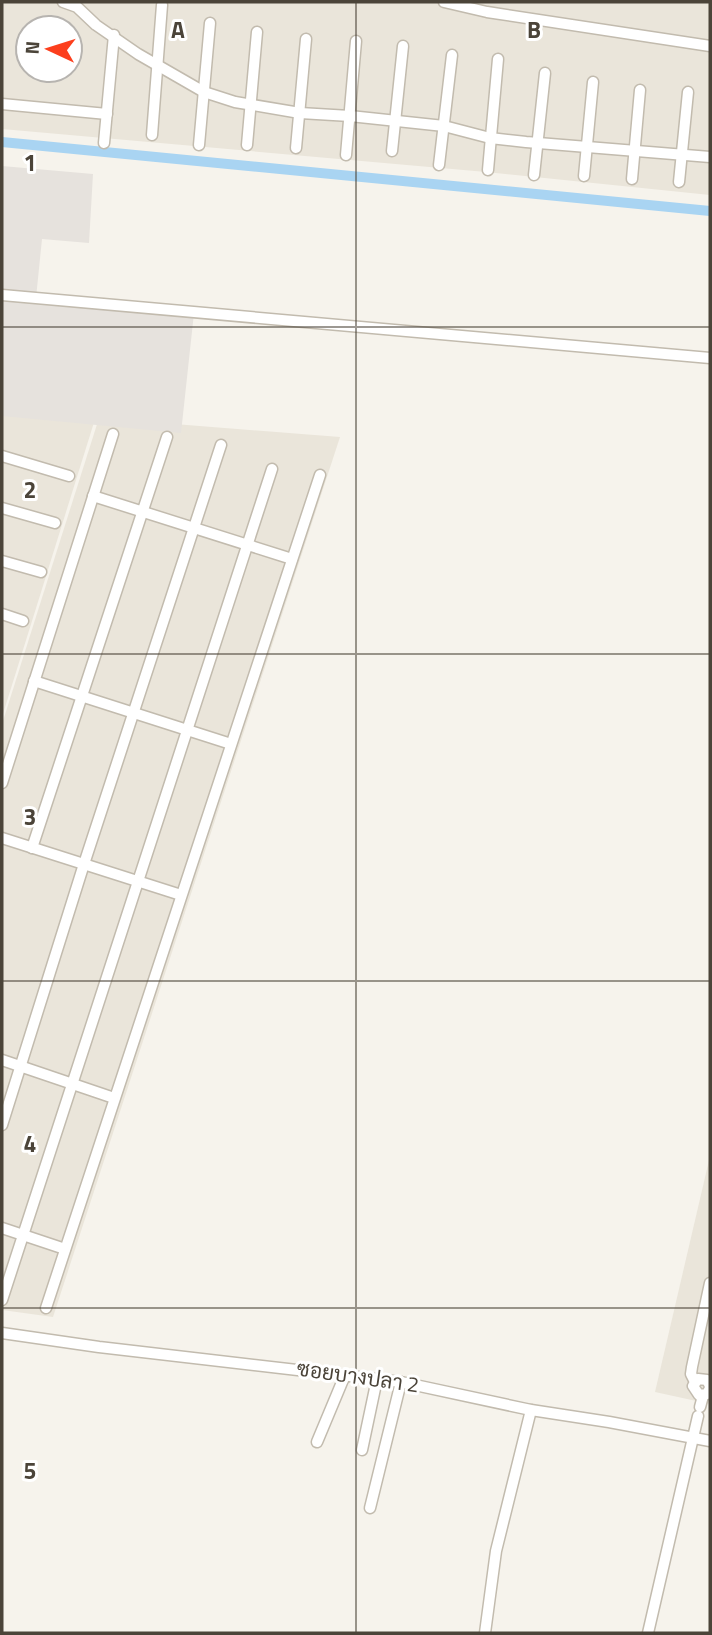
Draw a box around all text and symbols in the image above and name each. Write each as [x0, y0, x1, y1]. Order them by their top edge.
text: A [171, 12, 185, 47]
text: B [527, 12, 541, 47]
north arrow [14, 14, 84, 84]
text: N [17, 40, 46, 55]
text: 1 [24, 145, 36, 180]
text: 2 [24, 472, 36, 507]
text: 3 [24, 799, 36, 834]
text: 4 [24, 1126, 36, 1161]
street label: ซอยบางปลา 2 [295, 1352, 421, 1400]
text: 5 [24, 1453, 36, 1488]

